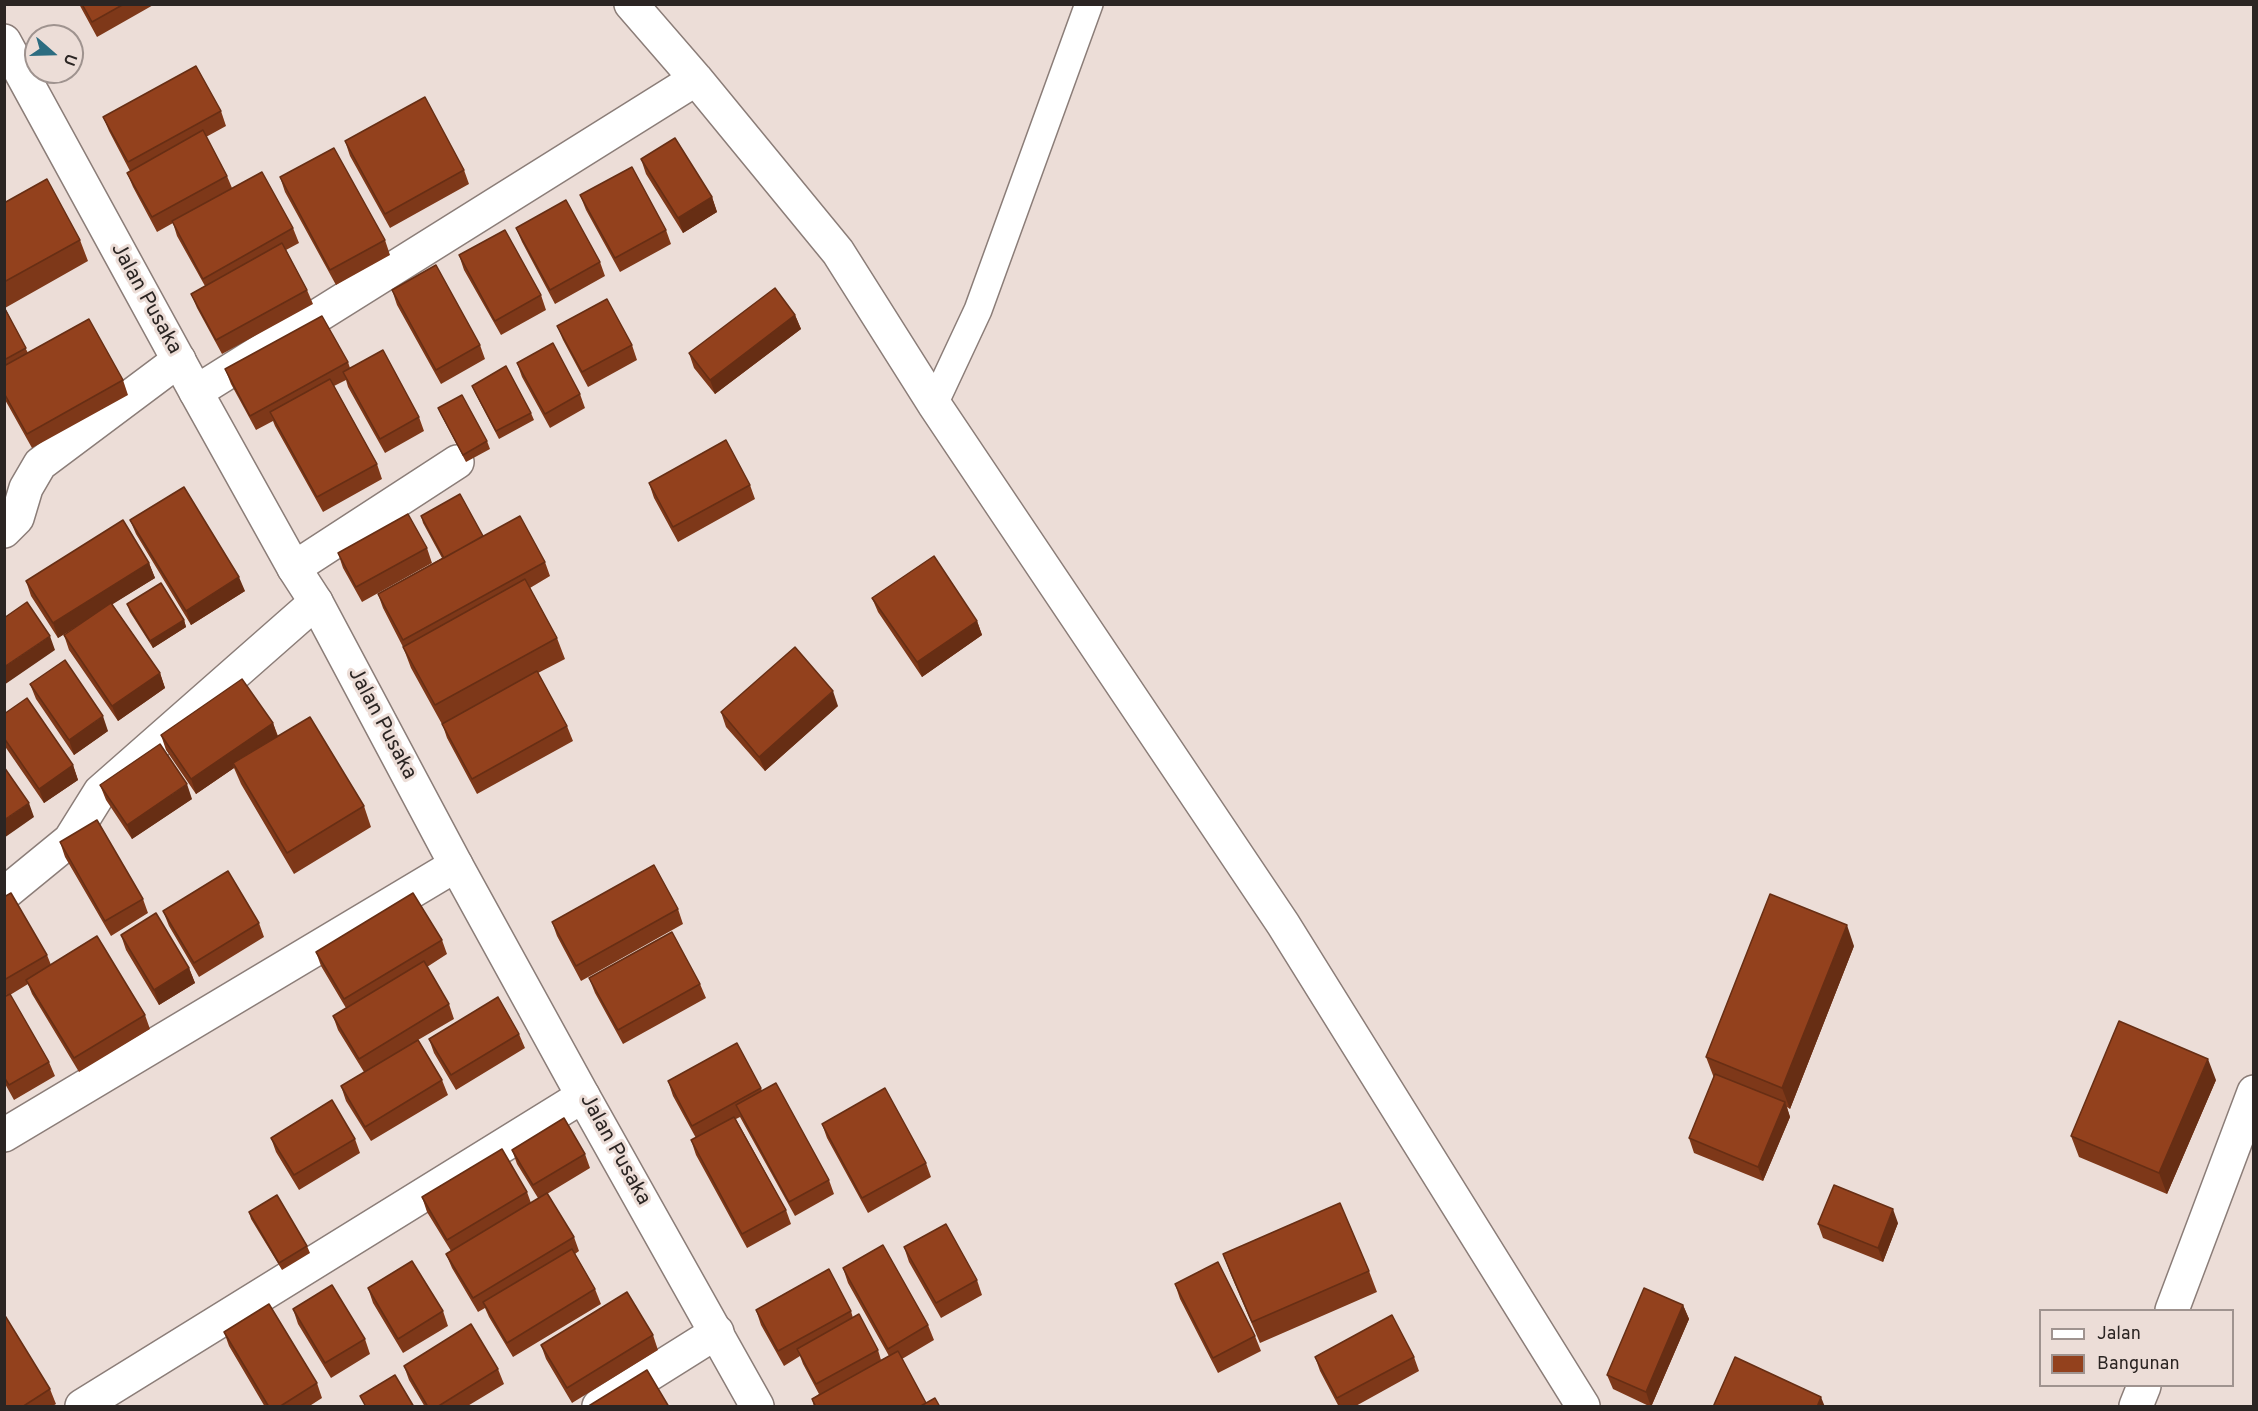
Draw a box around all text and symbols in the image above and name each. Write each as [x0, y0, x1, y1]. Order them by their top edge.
north arrow [24, 24, 84, 84]
text: U [58, 51, 80, 68]
street label: Jalan Pusaka [104, 239, 186, 359]
street label: Jalan Pusaka [341, 664, 421, 784]
street label: Jalan Pusaka [573, 1090, 655, 1210]
legend [2039, 1309, 2234, 1387]
text: Jalan [2097, 1323, 2141, 1346]
text: Bangunan [2097, 1353, 2180, 1376]

